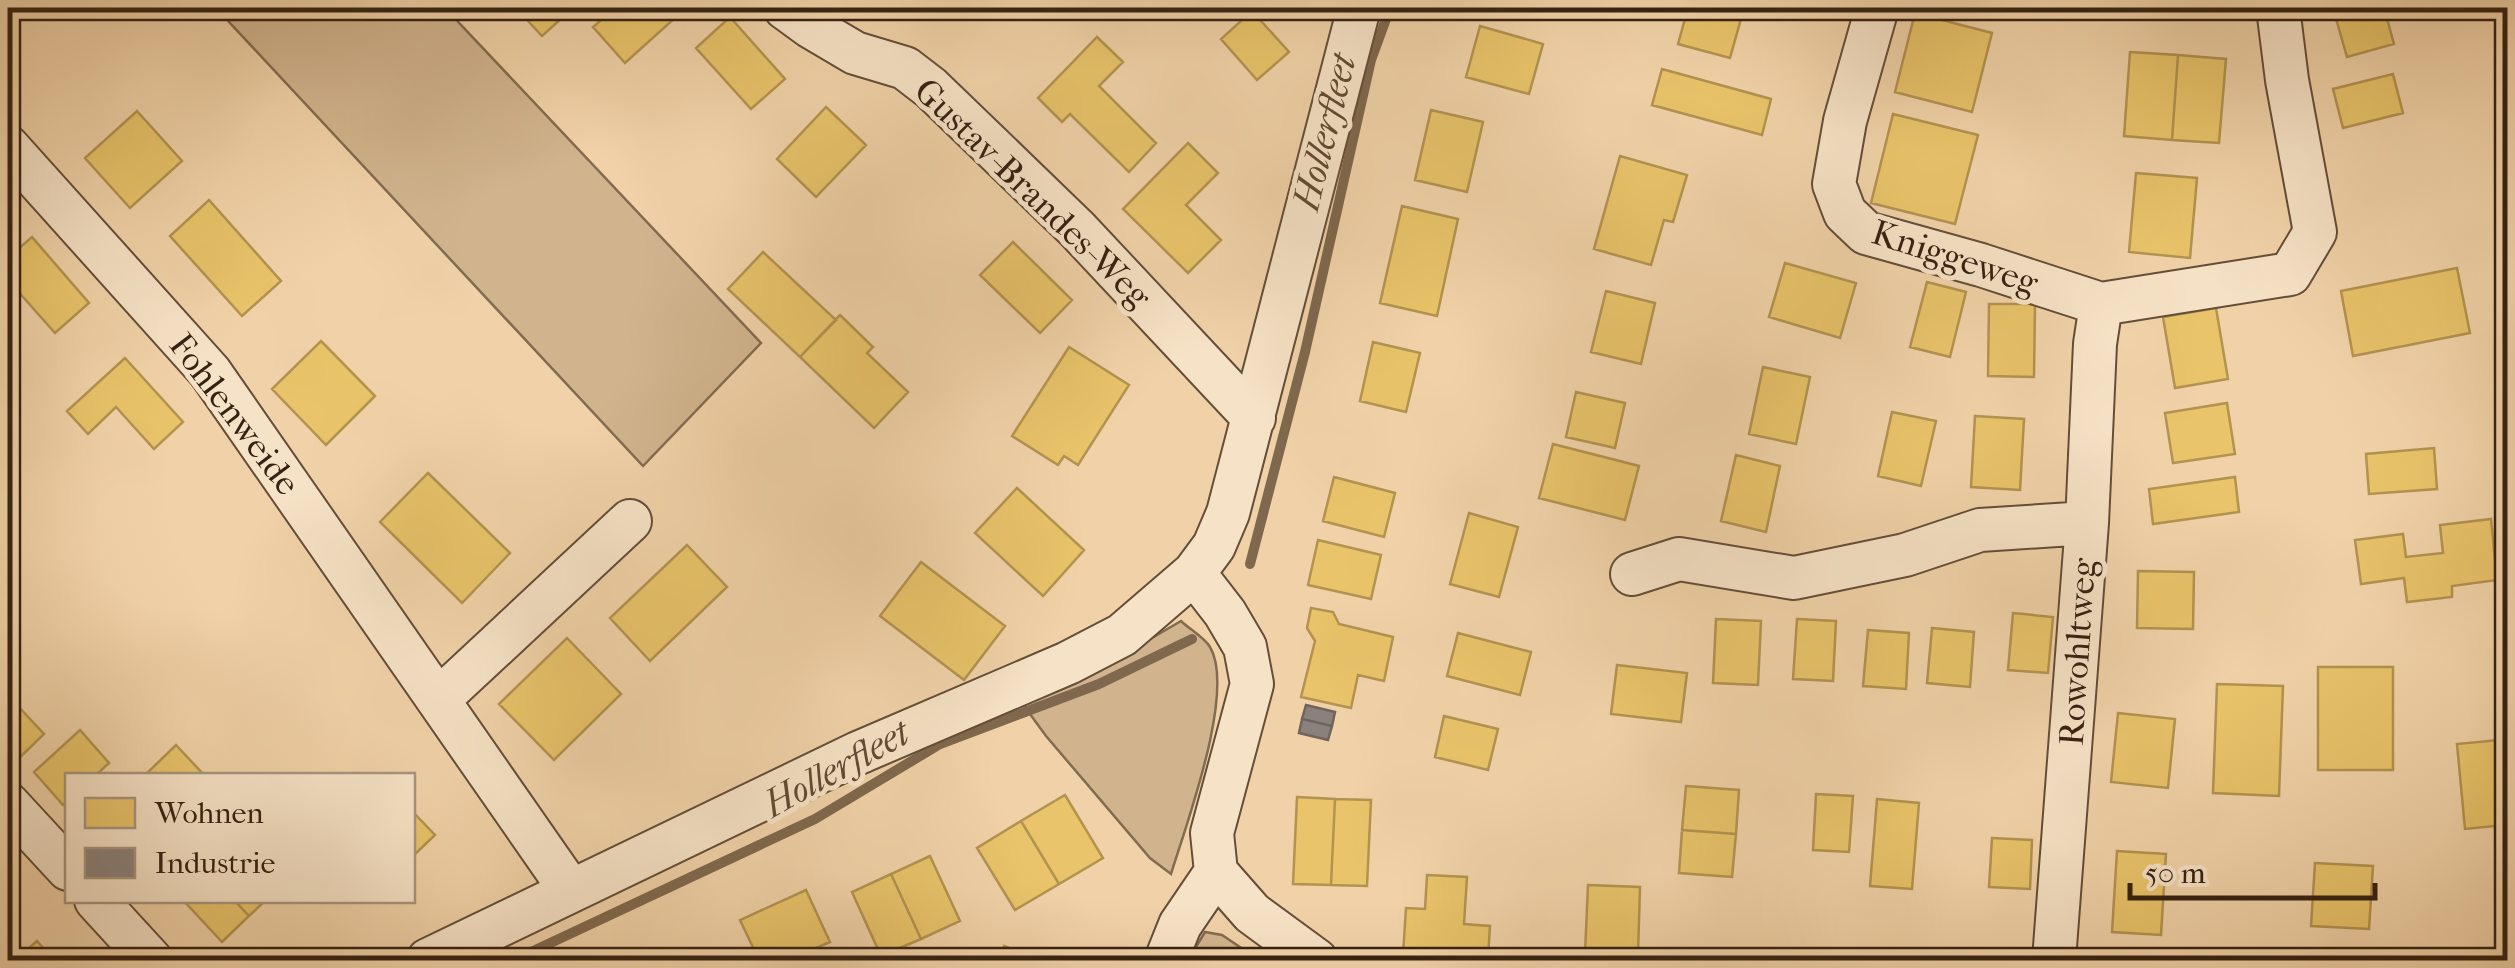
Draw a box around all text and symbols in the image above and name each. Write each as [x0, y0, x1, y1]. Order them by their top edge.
water label: Hollerfleet [1283, 47, 1366, 217]
street label: Gustav-Brandes-Weg [906, 70, 1160, 317]
street label: Kniggeweg [1867, 211, 2043, 304]
street label: Fohlenweide [161, 326, 309, 503]
street label: Rowohltweg [2050, 557, 2105, 747]
water label: Hollerfleet [754, 709, 919, 828]
legend [65, 773, 415, 903]
text: Wohnen [154, 796, 264, 831]
scale bar [2130, 838, 2375, 900]
text: Industrie [155, 846, 275, 881]
text: 50 m [2145, 856, 2206, 891]

